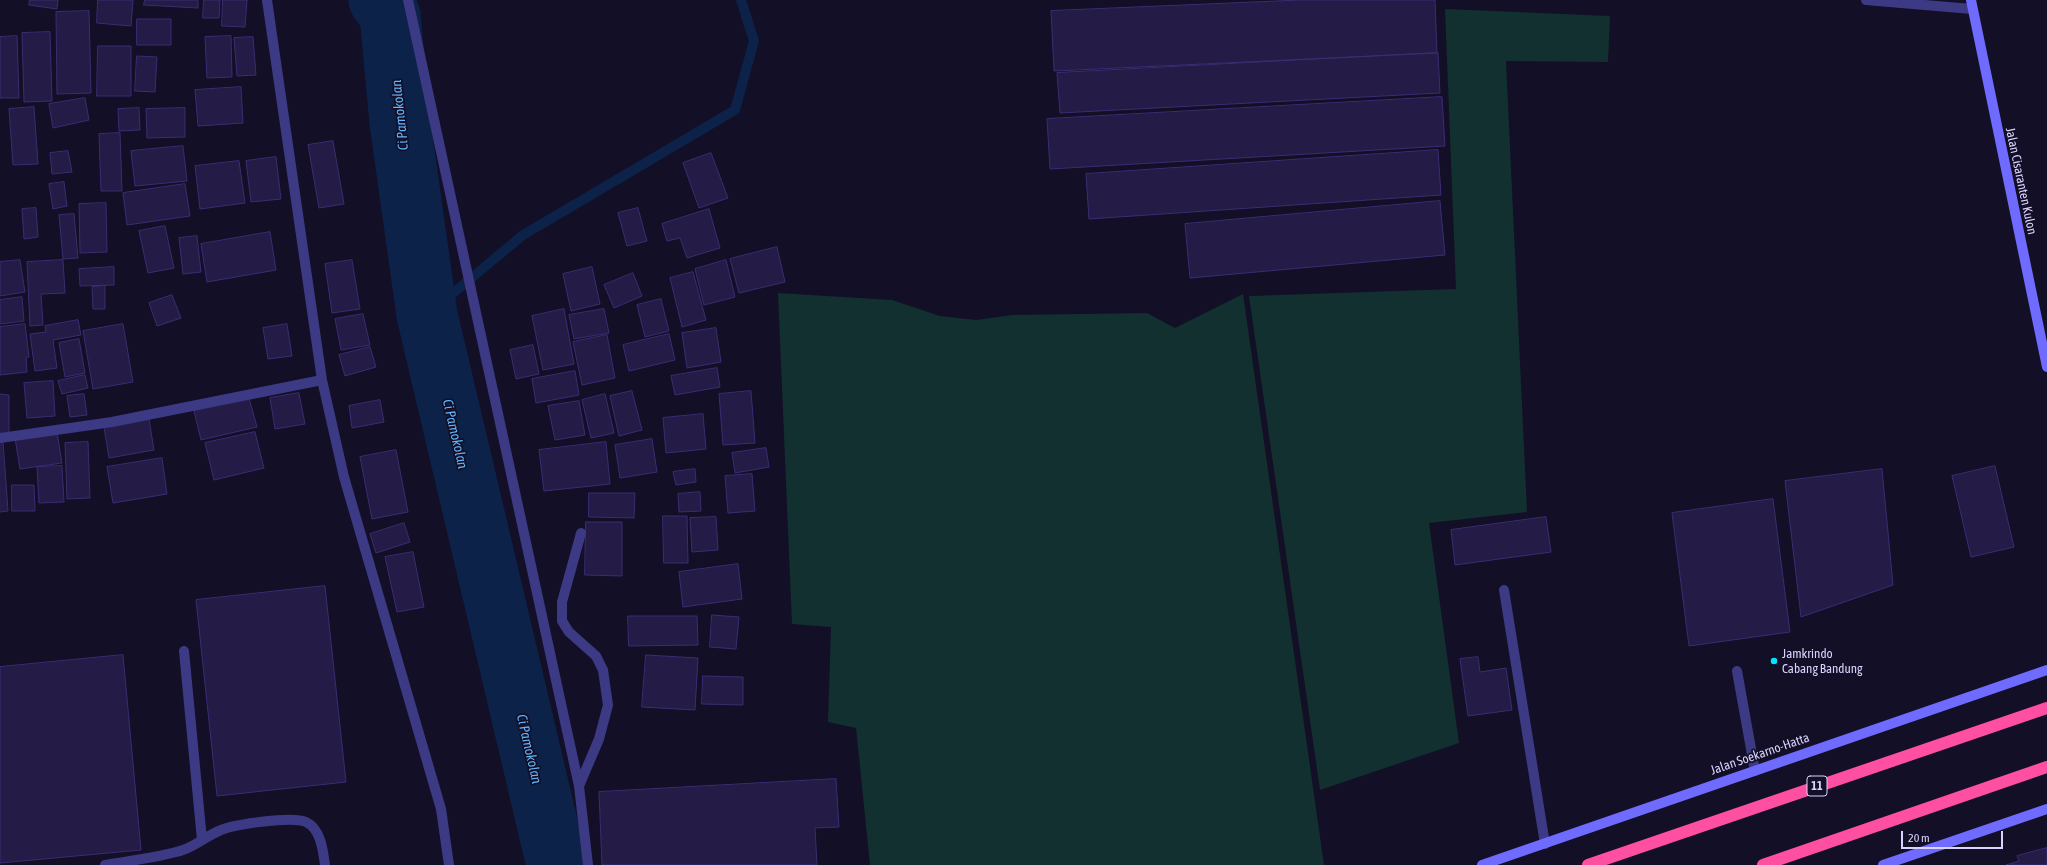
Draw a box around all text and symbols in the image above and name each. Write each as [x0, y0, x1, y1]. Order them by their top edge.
water label: Ci Pamokolan [388, 79, 412, 151]
street label: Jalan Cisaranten Kulon [2002, 126, 2040, 236]
water label: Ci Pamokolan [439, 398, 471, 470]
place label: Jamkrindo Cabang Bandung [1782, 646, 1863, 677]
marker: Jamkrindo Cabang Bandung [1769, 656, 1779, 666]
water label: Ci Pamokolan [513, 713, 545, 785]
street label: Jalan Soekarno-Hatta [1708, 730, 1812, 778]
road number: 11 [1807, 776, 1827, 796]
scale bar [1903, 823, 2005, 849]
text: 20 m [1908, 831, 1930, 845]

